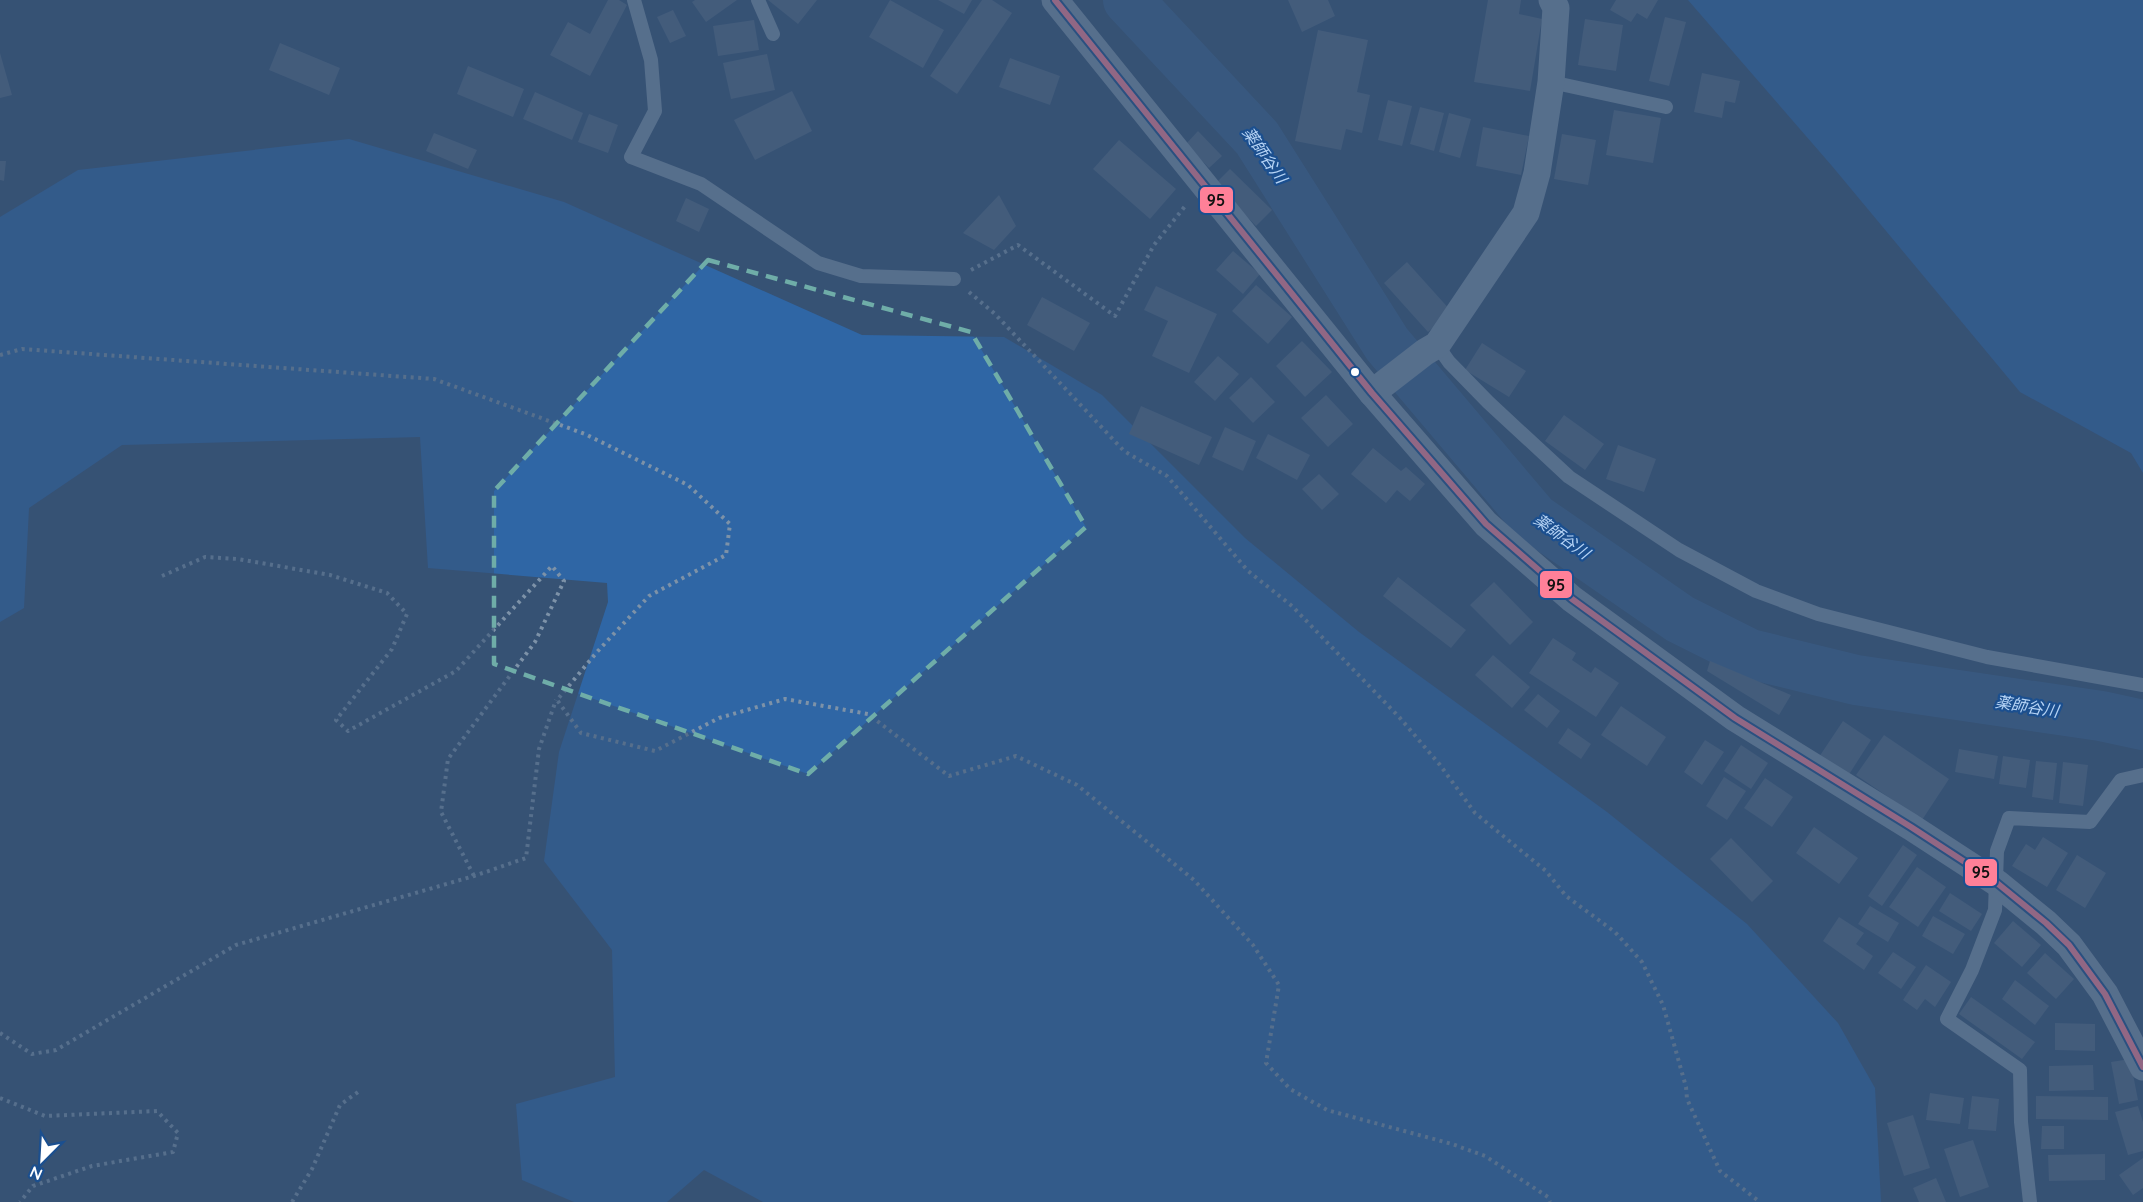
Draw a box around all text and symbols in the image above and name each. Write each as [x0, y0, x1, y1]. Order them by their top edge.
water label: 薬師谷川 [1238, 123, 1293, 189]
line badge: 95 [1199, 186, 1234, 214]
text: 95 [1207, 190, 1225, 210]
unlabelled marker [1349, 366, 1361, 378]
water label: 薬師谷川 [1530, 509, 1595, 564]
line badge: 95 [1539, 570, 1573, 599]
text: 95 [1547, 575, 1565, 595]
water label: 薬師谷川 [1994, 691, 2062, 721]
line badge: 95 [1964, 858, 1998, 887]
text: 95 [1972, 862, 1990, 882]
north arrow [12, 1130, 72, 1190]
text: N [26, 1162, 45, 1185]

